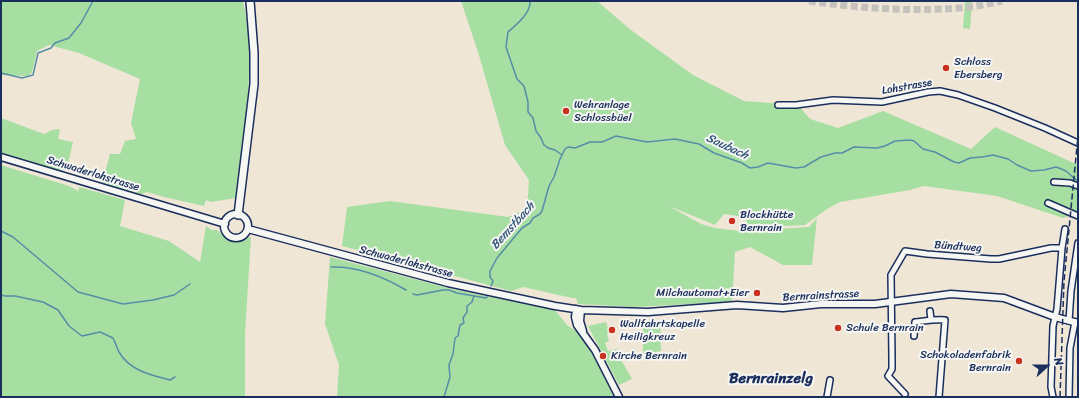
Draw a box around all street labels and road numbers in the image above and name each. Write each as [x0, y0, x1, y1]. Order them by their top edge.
street label: Lohstrasse [881, 76, 933, 98]
street label: Schwaderlohstrasse [45, 154, 141, 194]
street label: Bündtweg [934, 239, 982, 255]
street label: Schwaderlohstrasse [358, 243, 454, 281]
street label: Bernrainstrasse [782, 287, 860, 305]

